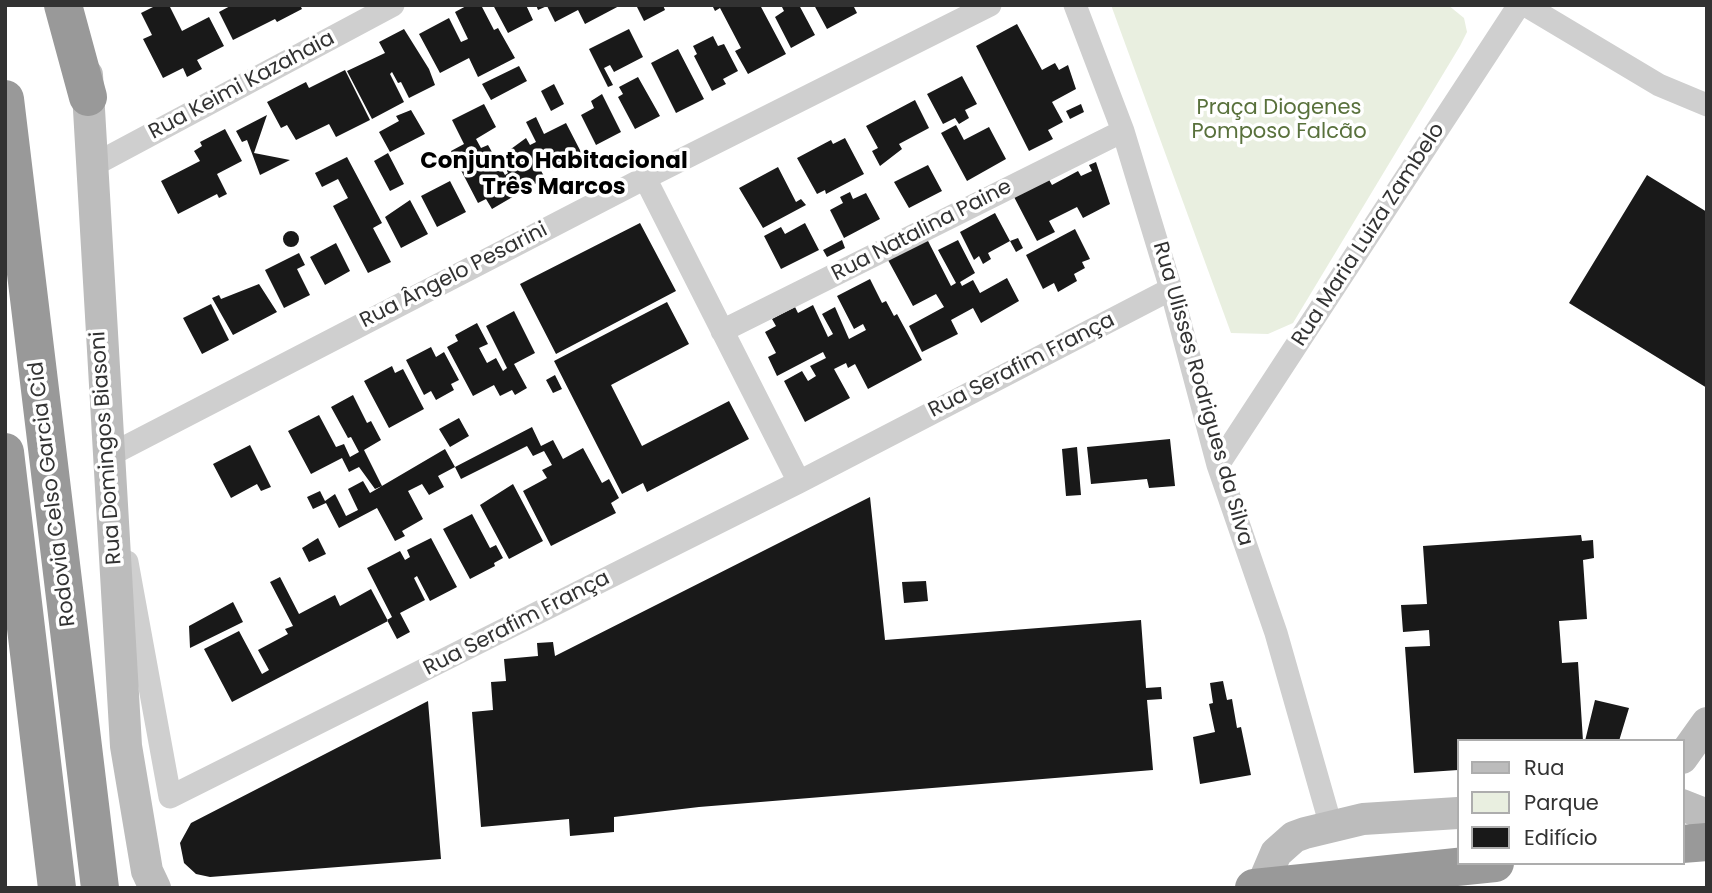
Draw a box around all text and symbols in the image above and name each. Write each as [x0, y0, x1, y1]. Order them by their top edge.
street label: Rua Keimi Kazahaia [145, 26, 339, 146]
park label: Praça Diogenes Pomposo Falcão [1191, 96, 1367, 146]
street label: Rua Maria Luiza Zambelo [1287, 119, 1451, 351]
district label: Conjunto Habitacional Três Marcos [420, 148, 688, 202]
street label: Rua Natalina Paine [828, 175, 1016, 287]
street label: Rua Ângelo Pesarini [356, 218, 552, 334]
street label: Rua Ulisses Rodrigues da Silva [1146, 239, 1258, 549]
street label: Rua Serafim França [925, 308, 1119, 424]
street label: Rua Domingos Biasoni [86, 330, 128, 566]
street label: Rodovia Celso Garcia Cid [24, 360, 82, 628]
street label: Rua Serafim França [420, 566, 614, 682]
legend [1456, 739, 1684, 865]
text: Rua [1524, 753, 1564, 782]
text: Parque [1524, 788, 1599, 817]
text: Edifício [1524, 823, 1598, 852]

